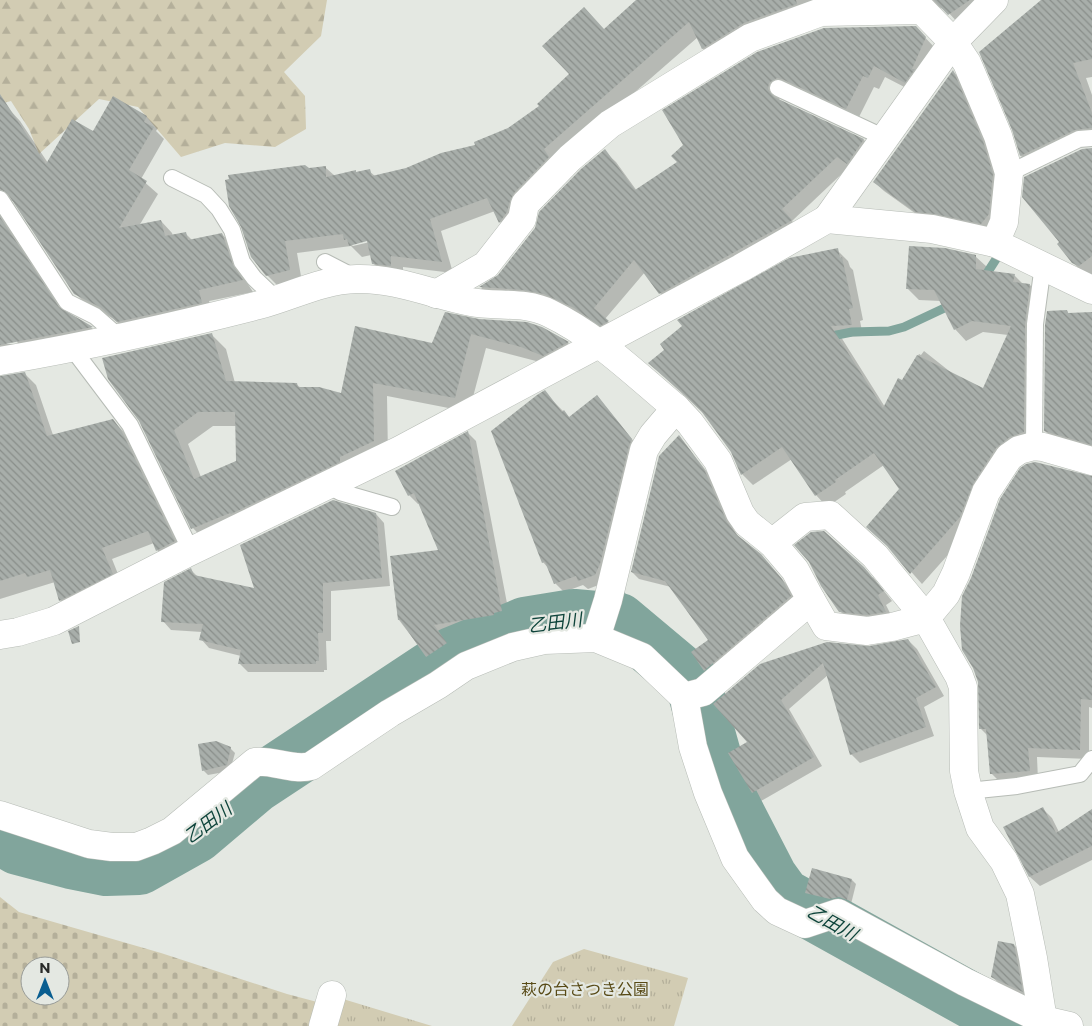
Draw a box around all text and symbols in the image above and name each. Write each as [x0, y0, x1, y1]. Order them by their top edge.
water label: 乙田川 [527, 609, 585, 637]
water label: 乙田川 [180, 797, 238, 848]
water label: 乙田川 [803, 900, 863, 947]
north arrow [20, 956, 70, 1006]
text: N [39, 959, 51, 977]
park label: 萩の台さつき公園 [521, 980, 649, 999]

